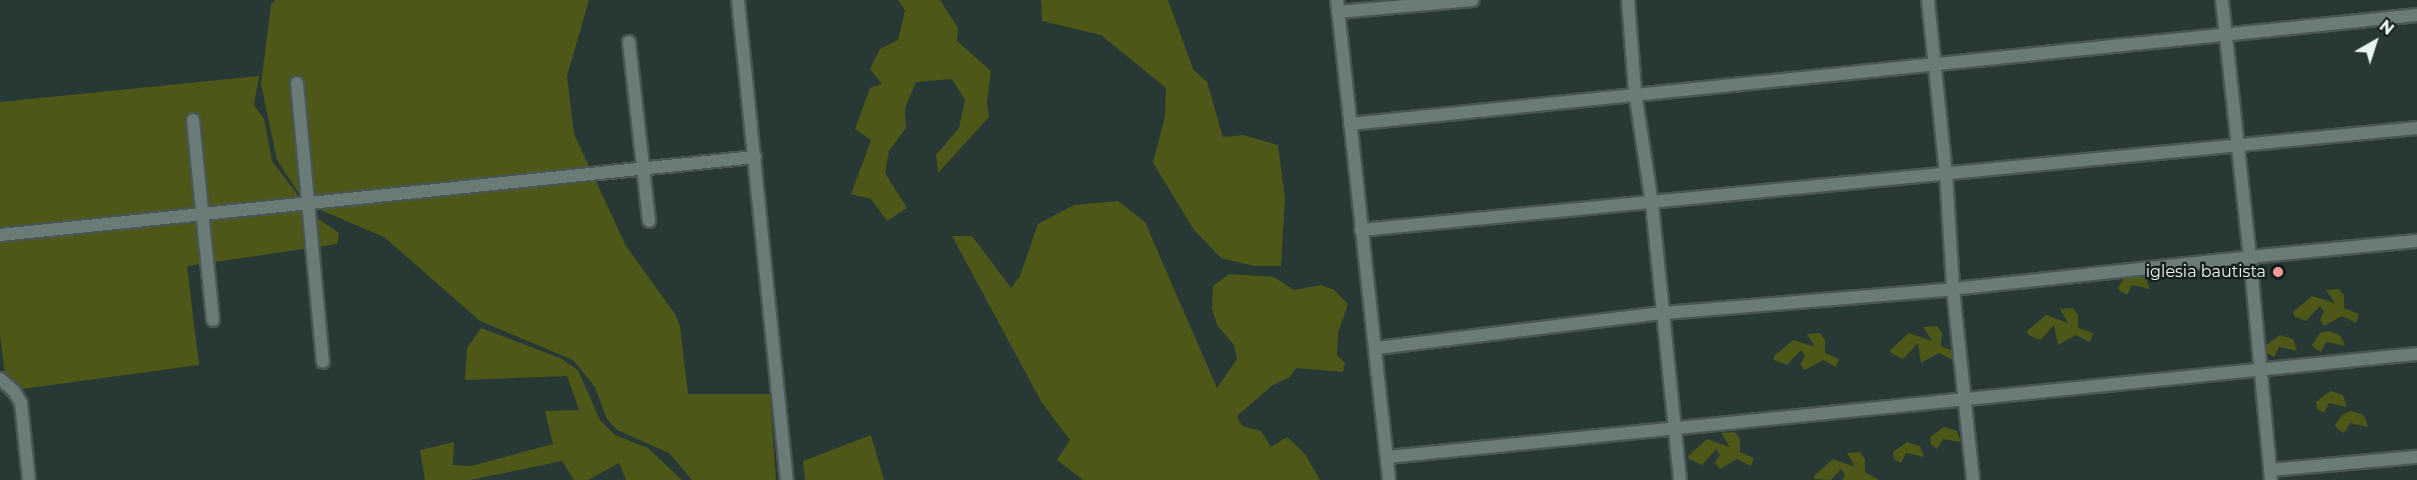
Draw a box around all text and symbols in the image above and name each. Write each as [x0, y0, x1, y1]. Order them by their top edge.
north arrow [2345, 12, 2405, 72]
text: N [2376, 16, 2398, 39]
place label: iglesia bautista [2146, 262, 2266, 282]
marker: iglesia bautista [2271, 265, 2285, 279]

